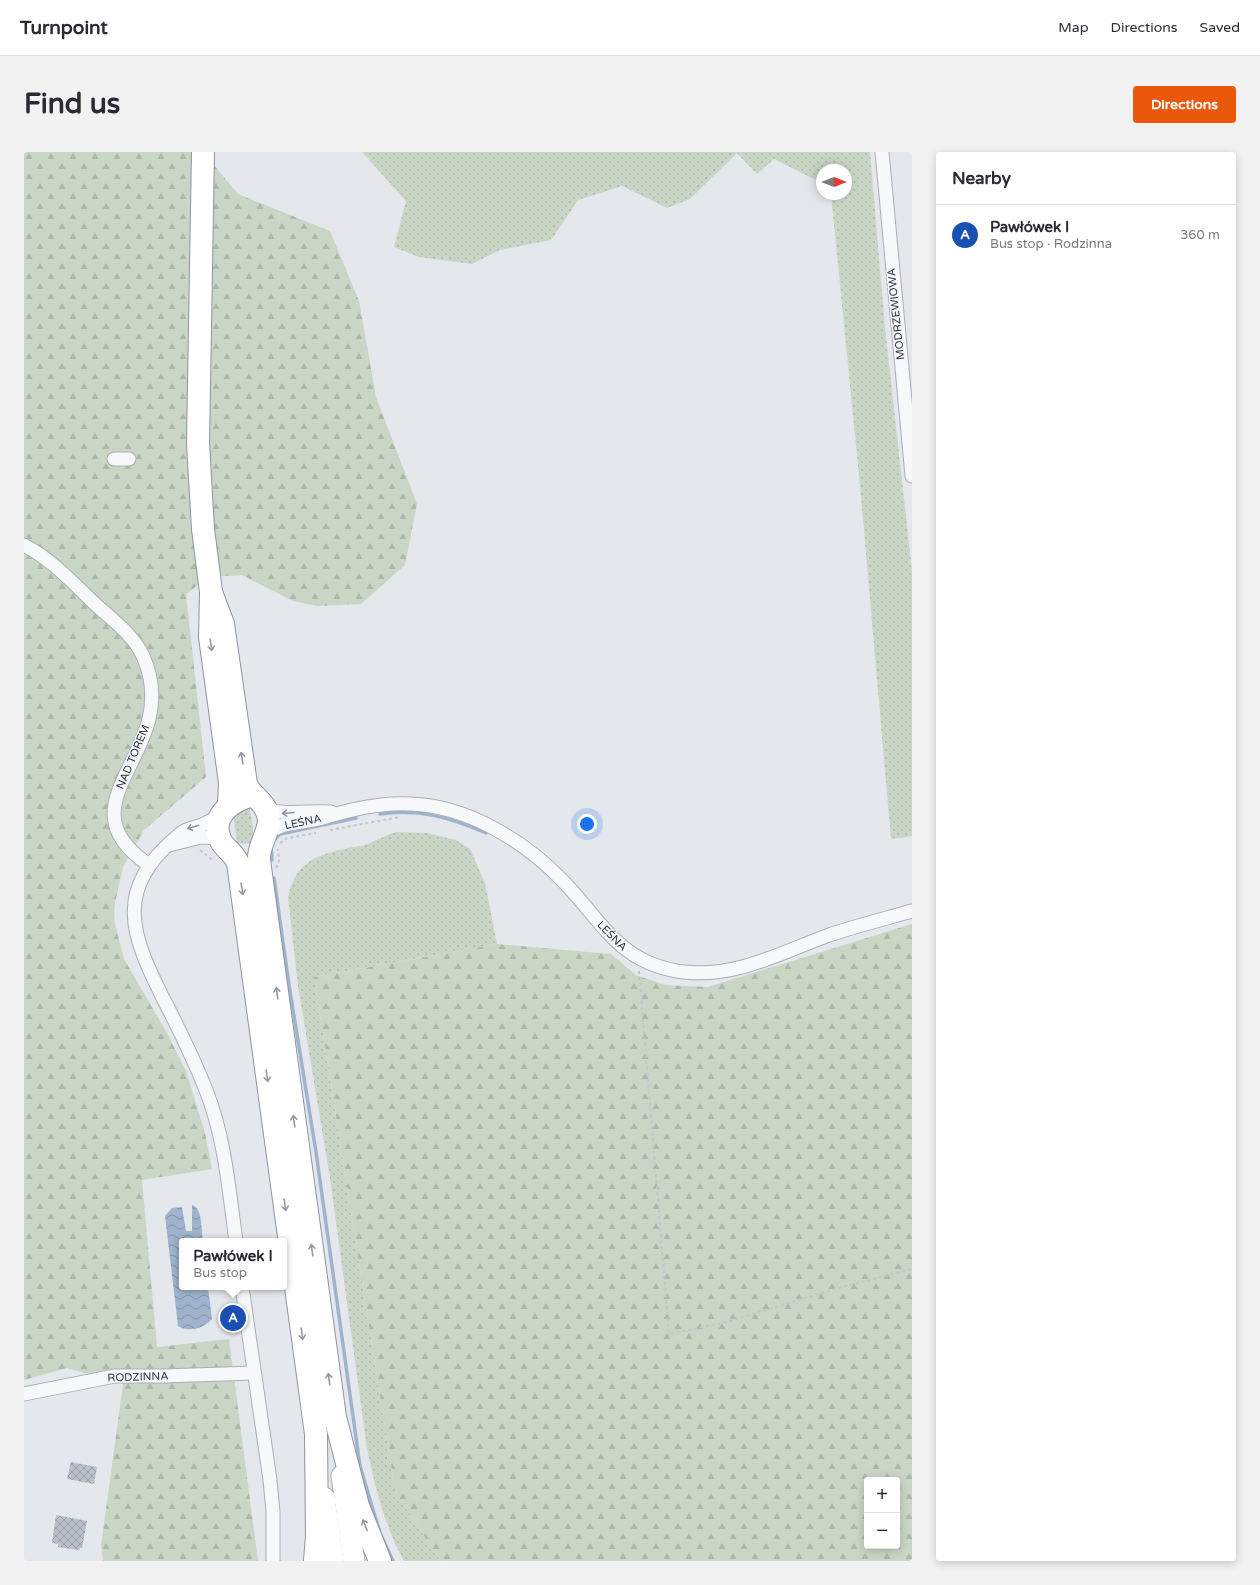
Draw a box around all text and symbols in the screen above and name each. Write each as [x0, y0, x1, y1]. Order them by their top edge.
text: Turnpoint [20, 17, 108, 39]
text: Map [1058, 19, 1089, 36]
text: Directions [1111, 19, 1178, 36]
text: Saved [1200, 19, 1240, 36]
button: Directions [1133, 86, 1236, 123]
text: Find us [24, 87, 120, 121]
north arrow [816, 164, 852, 200]
text: Nearby [952, 168, 1011, 189]
text: Pawłówek I [990, 218, 1069, 236]
text: A [960, 227, 970, 243]
text: 360 m [1180, 227, 1220, 243]
text: Bus stop · Rodzinna [990, 236, 1112, 252]
street label: MODRZEWIOWA [885, 267, 907, 361]
one-way arrow [207, 638, 215, 651]
street label: NAD TOREM [114, 723, 152, 791]
one-way arrow [238, 752, 246, 765]
one-way arrow [282, 809, 295, 816]
street label: LEŚNA [283, 811, 323, 832]
your location [577, 814, 597, 834]
one-way arrow [187, 824, 199, 832]
one-way arrow [238, 882, 246, 895]
street label: LEŚNA [594, 918, 630, 954]
one-way arrow [273, 987, 281, 1000]
one-way arrow [264, 1069, 271, 1082]
one-way arrow [290, 1115, 298, 1128]
one-way arrow [281, 1198, 289, 1211]
popup [179, 1238, 287, 1290]
one-way arrow [308, 1244, 316, 1257]
text: Pawłówek I [193, 1247, 273, 1265]
text: Bus stop [193, 1265, 247, 1281]
pin: A [220, 1303, 246, 1333]
one-way arrow [298, 1327, 306, 1340]
street label: RODZINNA [107, 1369, 169, 1385]
one-way arrow [325, 1372, 333, 1385]
map controls [864, 1477, 900, 1549]
button: + [864, 1477, 900, 1513]
button: − [864, 1513, 900, 1549]
one-way arrow [361, 1519, 369, 1531]

